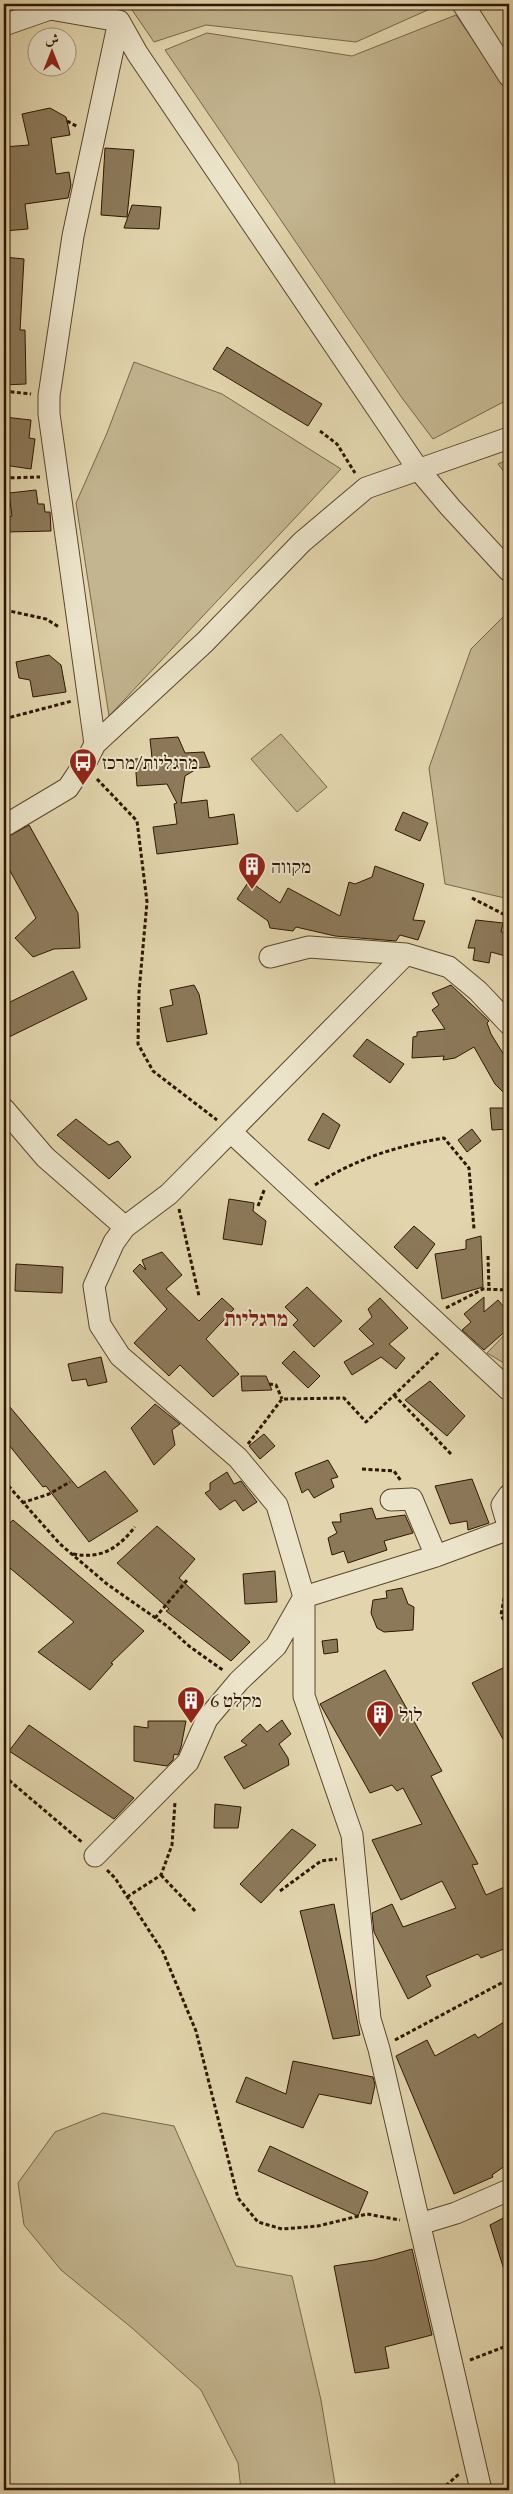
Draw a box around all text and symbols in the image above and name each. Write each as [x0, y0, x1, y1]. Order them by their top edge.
north arrow [28, 28, 78, 78]
text: ش [45, 30, 59, 48]
bus stop icon: מרגליות/מרכז [68, 747, 98, 786]
place label: מרגליות/מרכז [102, 750, 198, 775]
building icon: מקווה [237, 851, 267, 890]
place label: מקווה [271, 854, 311, 879]
district label: מרגליות [224, 1305, 288, 1332]
building icon: מקלט 6 [176, 1685, 206, 1724]
place label: מקלט 6 [210, 1688, 262, 1713]
building icon: לול [365, 1699, 395, 1738]
place label: לול [399, 1702, 423, 1727]

